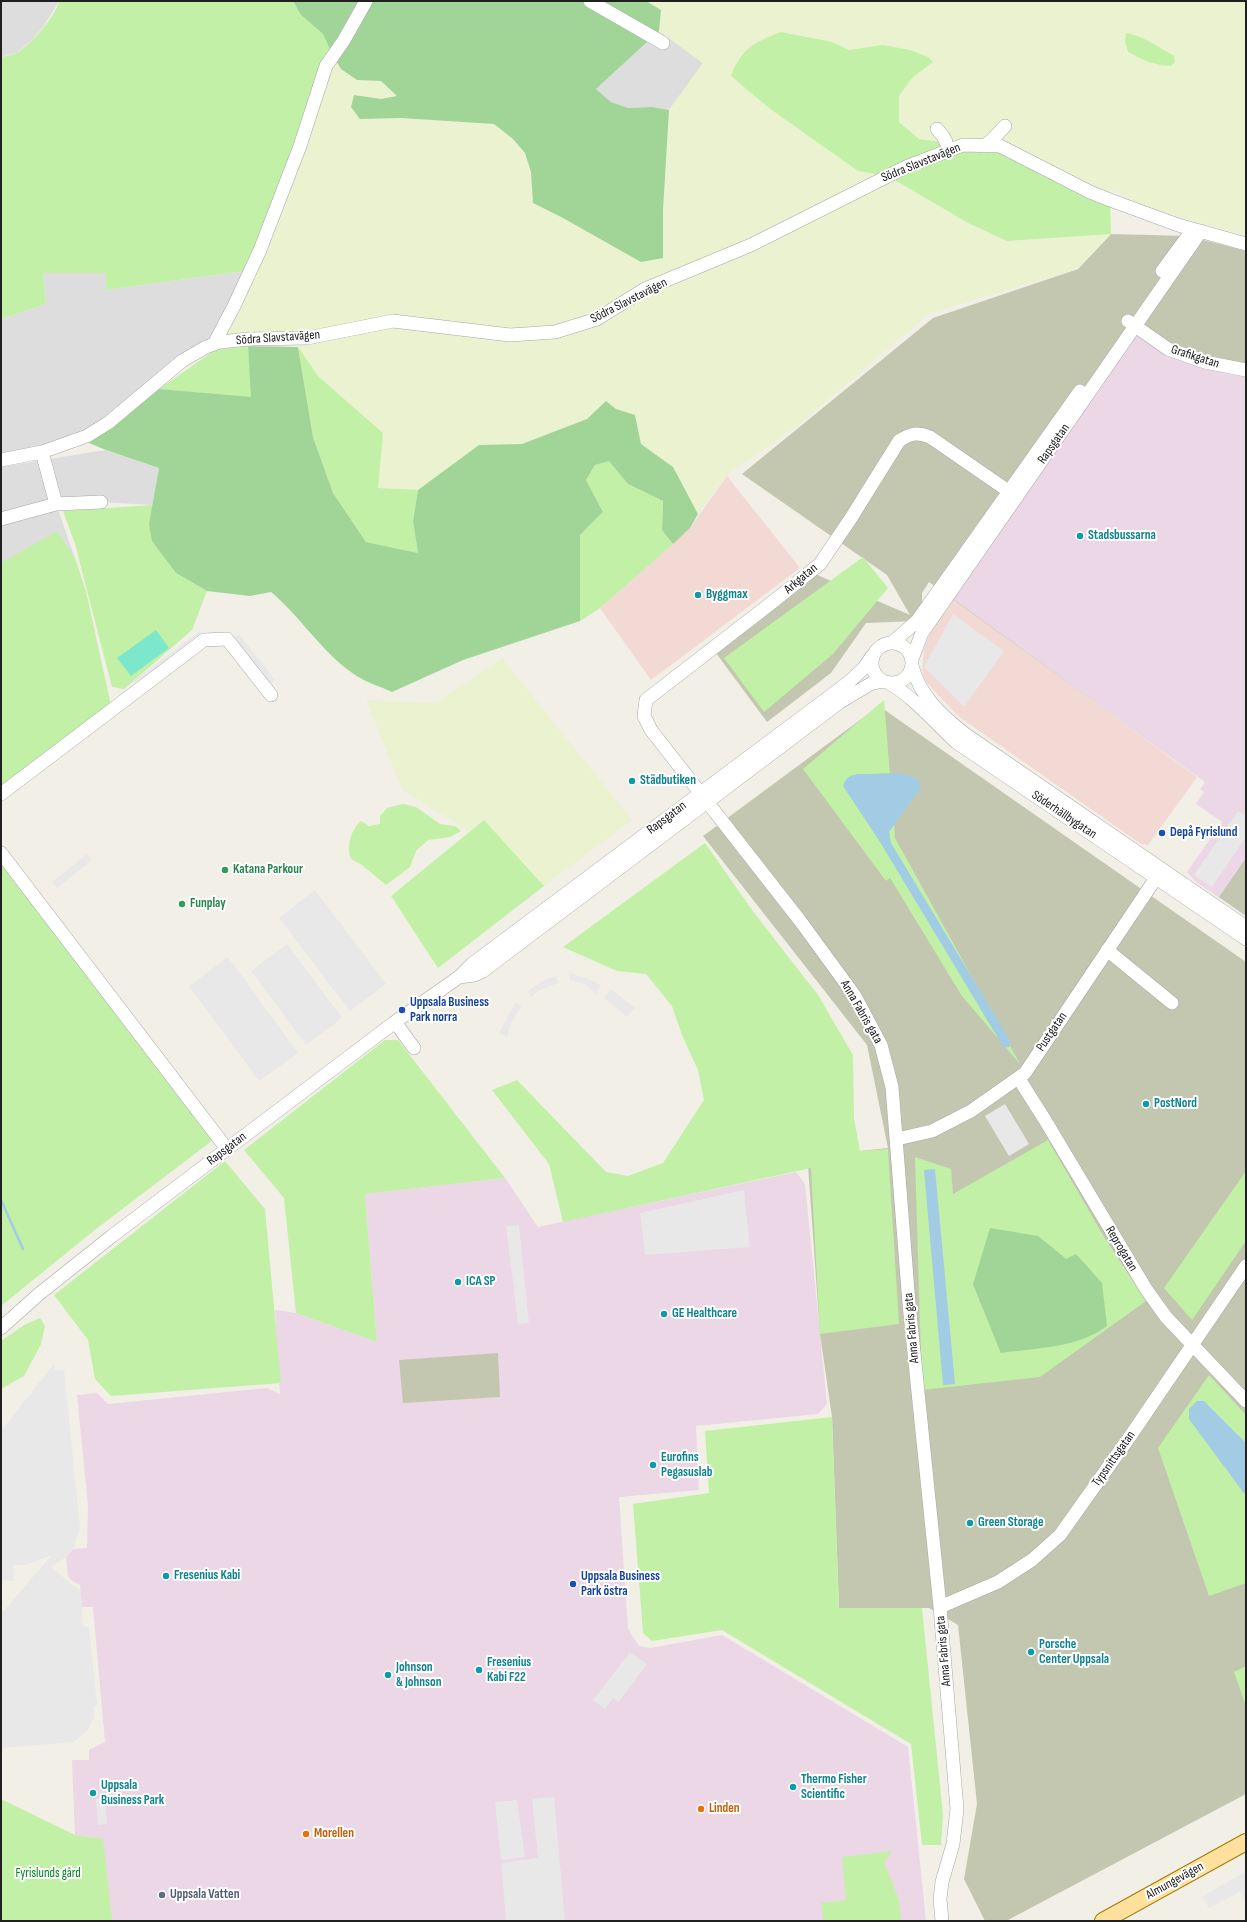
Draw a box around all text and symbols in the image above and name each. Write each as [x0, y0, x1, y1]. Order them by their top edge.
street label: Södra Slavstavägen [879, 140, 963, 186]
street label: Södra Slavstavägen [588, 275, 670, 327]
street label: Södra Slavstavägen [235, 327, 321, 349]
street label: Grafikgatan [1169, 342, 1221, 372]
street label: Rapsgatan [1035, 421, 1073, 467]
place label: Stadsbussarna [1088, 528, 1156, 544]
marker: Stadsbussarna [1075, 531, 1085, 541]
street label: Arkgatan [781, 561, 821, 597]
place label: Byggmax [706, 587, 748, 603]
marker: Byggmax [693, 590, 703, 600]
place label: Städbutiken [640, 773, 696, 789]
marker: Städbutiken [627, 776, 637, 786]
street label: Söderhällbygatan [1028, 788, 1100, 842]
street label: Rapsgatan [644, 798, 690, 838]
place label: Depå Fyrislund [1170, 825, 1237, 841]
marker: Depå Fyrislund [1157, 828, 1167, 838]
place label: Katana Parkour [233, 862, 303, 878]
marker: Katana Parkour [220, 865, 230, 875]
place label: Funplay [190, 896, 226, 912]
marker: Funplay [177, 899, 187, 909]
street label: Anna Fabris gata [837, 977, 885, 1047]
place label: Uppsala Business Park norra [410, 995, 489, 1026]
marker: Uppsala Business Park norra [397, 1005, 407, 1015]
street label: Pustgatan [1033, 1009, 1071, 1055]
place label: PostNord [1154, 1096, 1197, 1112]
marker: PostNord [1141, 1099, 1151, 1109]
street label: Rapsgatan [204, 1129, 250, 1169]
street label: Reprogatan [1101, 1224, 1141, 1274]
place label: ICA SP [466, 1274, 495, 1290]
marker: ICA SP [453, 1277, 463, 1287]
street label: Anna Fabris gata [901, 1292, 923, 1364]
place label: GE Healthcare [672, 1306, 737, 1322]
marker: GE Healthcare [659, 1309, 669, 1319]
street label: Typsnittsgatan [1089, 1428, 1139, 1490]
place label: Eurofins Pegasuslab [661, 1450, 712, 1481]
marker: Eurofins Pegasuslab [648, 1460, 658, 1470]
place label: Green Storage [978, 1515, 1043, 1531]
marker: Green Storage [965, 1518, 975, 1528]
place label: Fresenius Kabi [174, 1568, 240, 1584]
place label: Uppsala Business Park östra [581, 1569, 660, 1600]
marker: Fresenius Kabi [161, 1571, 171, 1581]
marker: Uppsala Business Park östra [568, 1579, 578, 1589]
street label: Anna Fabris gata [933, 1615, 955, 1687]
place label: Porsche Center Uppsala [1039, 1637, 1109, 1668]
marker: Porsche Center Uppsala [1026, 1647, 1036, 1657]
place label: Fresenius Kabi F22 [487, 1655, 531, 1686]
place label: Johnson & Johnson [396, 1660, 442, 1691]
marker: Fresenius Kabi F22 [474, 1665, 484, 1675]
marker: Johnson & Johnson [383, 1670, 393, 1680]
place label: Thermo Fisher Scientific [801, 1772, 867, 1803]
place label: Uppsala Business Park [101, 1778, 164, 1809]
marker: Thermo Fisher Scientific [788, 1782, 798, 1792]
marker: Uppsala Business Park [88, 1788, 98, 1798]
place label: Linden [709, 1801, 740, 1817]
marker: Linden [696, 1804, 706, 1814]
place label: Morellen [314, 1826, 354, 1842]
marker: Morellen [301, 1829, 311, 1839]
street label: Almungevägen [1143, 1859, 1207, 1903]
park label: Fyrislunds gård [15, 1866, 81, 1882]
place label: Uppsala Vatten [170, 1887, 239, 1903]
marker: Uppsala Vatten [157, 1890, 167, 1900]

